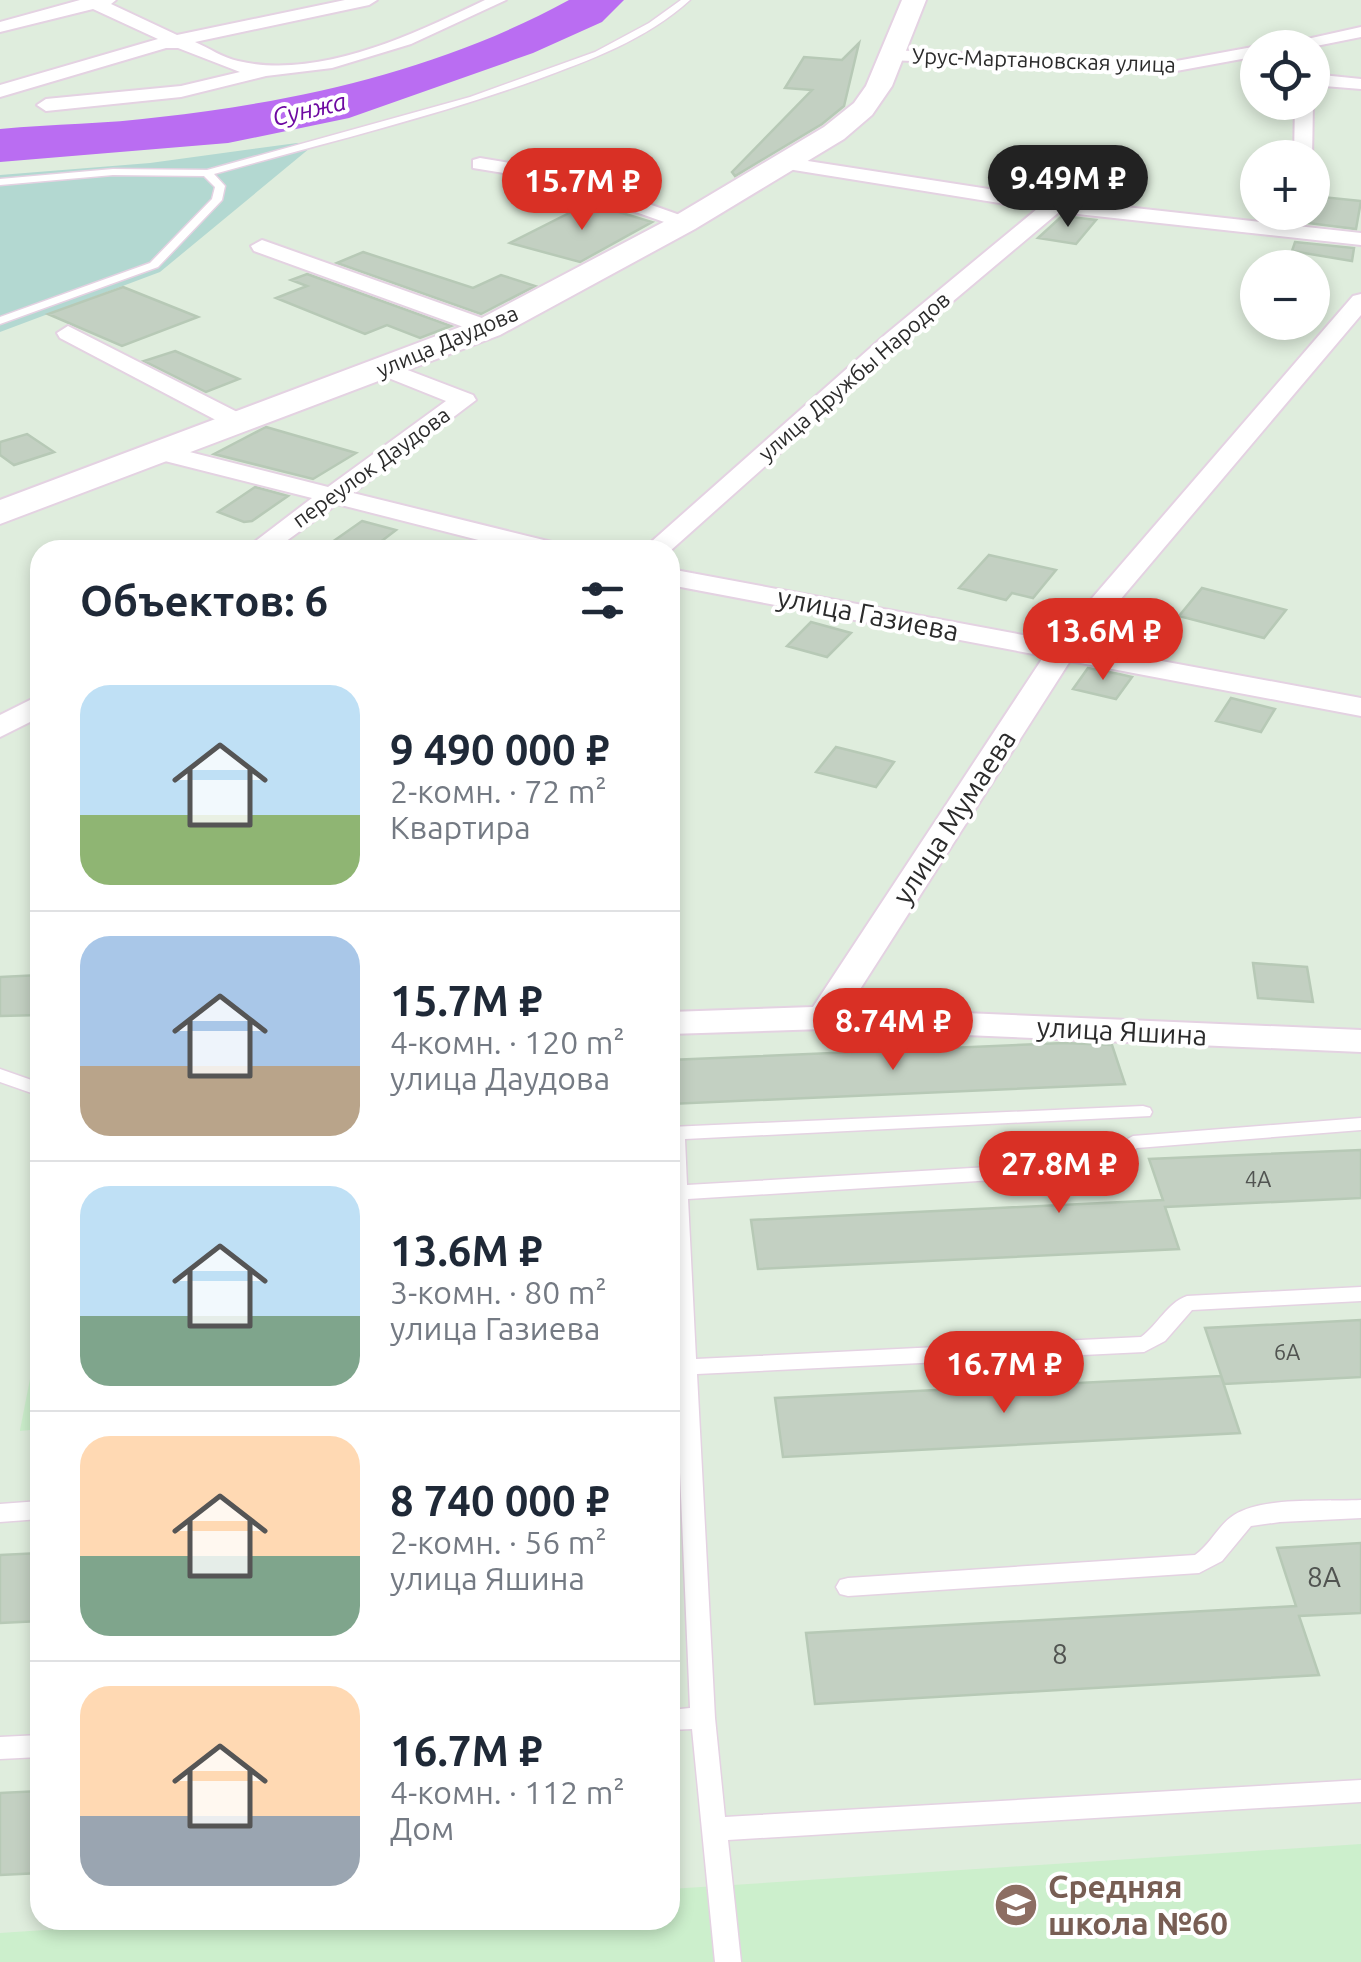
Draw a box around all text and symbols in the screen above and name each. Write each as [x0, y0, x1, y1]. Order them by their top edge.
map controls [1240, 30, 1330, 340]
button: locate [1240, 30, 1330, 120]
street label: Урус-Мартановская улица [912, 42, 1176, 77]
water label: Сунжа [269, 87, 349, 131]
button: + [1240, 140, 1330, 230]
pin: 9.49M ₽ [976, 145, 1160, 230]
pin: 15.7M ₽ [490, 148, 674, 233]
text: 9.49M ₽ [1010, 159, 1126, 195]
text: 15.7M ₽ [524, 162, 640, 198]
button: − [1240, 250, 1330, 340]
street label: улица Дружбы Народов [753, 286, 954, 465]
street label: улица Даудова [372, 299, 521, 382]
street label: переулок Даудова [287, 401, 454, 532]
icon: filters [575, 573, 630, 628]
text: Объектов: 6 [80, 577, 328, 624]
street label: улица Газиева [775, 581, 961, 646]
pin: 13.6M ₽ [1011, 598, 1195, 683]
text: 13.6M ₽ [1045, 612, 1161, 648]
street label: улица Мумаева [886, 724, 1021, 909]
icon: home [160, 725, 280, 845]
text: 9 490 000 ₽ [390, 726, 609, 773]
text: 2-комн. · 72 m² [390, 773, 607, 809]
text: Квартира [390, 809, 531, 845]
icon: home [160, 976, 280, 1096]
text: 15.7M ₽ [390, 977, 542, 1024]
pin: 8.74M ₽ [801, 988, 985, 1073]
text: 8.74M ₽ [835, 1002, 951, 1038]
street label: улица Яшина [1036, 1011, 1208, 1050]
text: 4-комн. · 120 m² [390, 1024, 625, 1060]
text: улица Даудова [390, 1060, 610, 1096]
pin: 27.8M ₽ [967, 1131, 1151, 1216]
text: 27.8M ₽ [1001, 1145, 1117, 1181]
house number: 4А [1245, 1166, 1272, 1191]
icon: home [160, 1226, 280, 1346]
text: 13.6M ₽ [390, 1227, 542, 1274]
text: 3-комн. · 80 m² [390, 1274, 607, 1310]
text: улица Газиева [390, 1310, 601, 1346]
pin: 16.7M ₽ [912, 1331, 1096, 1416]
house number: 6А [1274, 1339, 1301, 1364]
text: 16.7M ₽ [946, 1345, 1062, 1381]
icon: home [160, 1476, 280, 1596]
text: 8 740 000 ₽ [390, 1477, 609, 1524]
text: 2-комн. · 56 m² [390, 1524, 607, 1560]
text: улица Яшина [390, 1560, 585, 1596]
house number: 8А [1307, 1561, 1341, 1592]
house number: 8 [1052, 1638, 1068, 1669]
icon: home [160, 1726, 280, 1846]
text: 16.7M ₽ [390, 1727, 542, 1774]
text: 4-комн. · 112 m² [390, 1774, 625, 1810]
text: Дом [390, 1810, 454, 1846]
place label: Средняя школа №60 [1048, 1868, 1228, 1941]
school or university icon: Средняя школа №60 [993, 1882, 1039, 1928]

